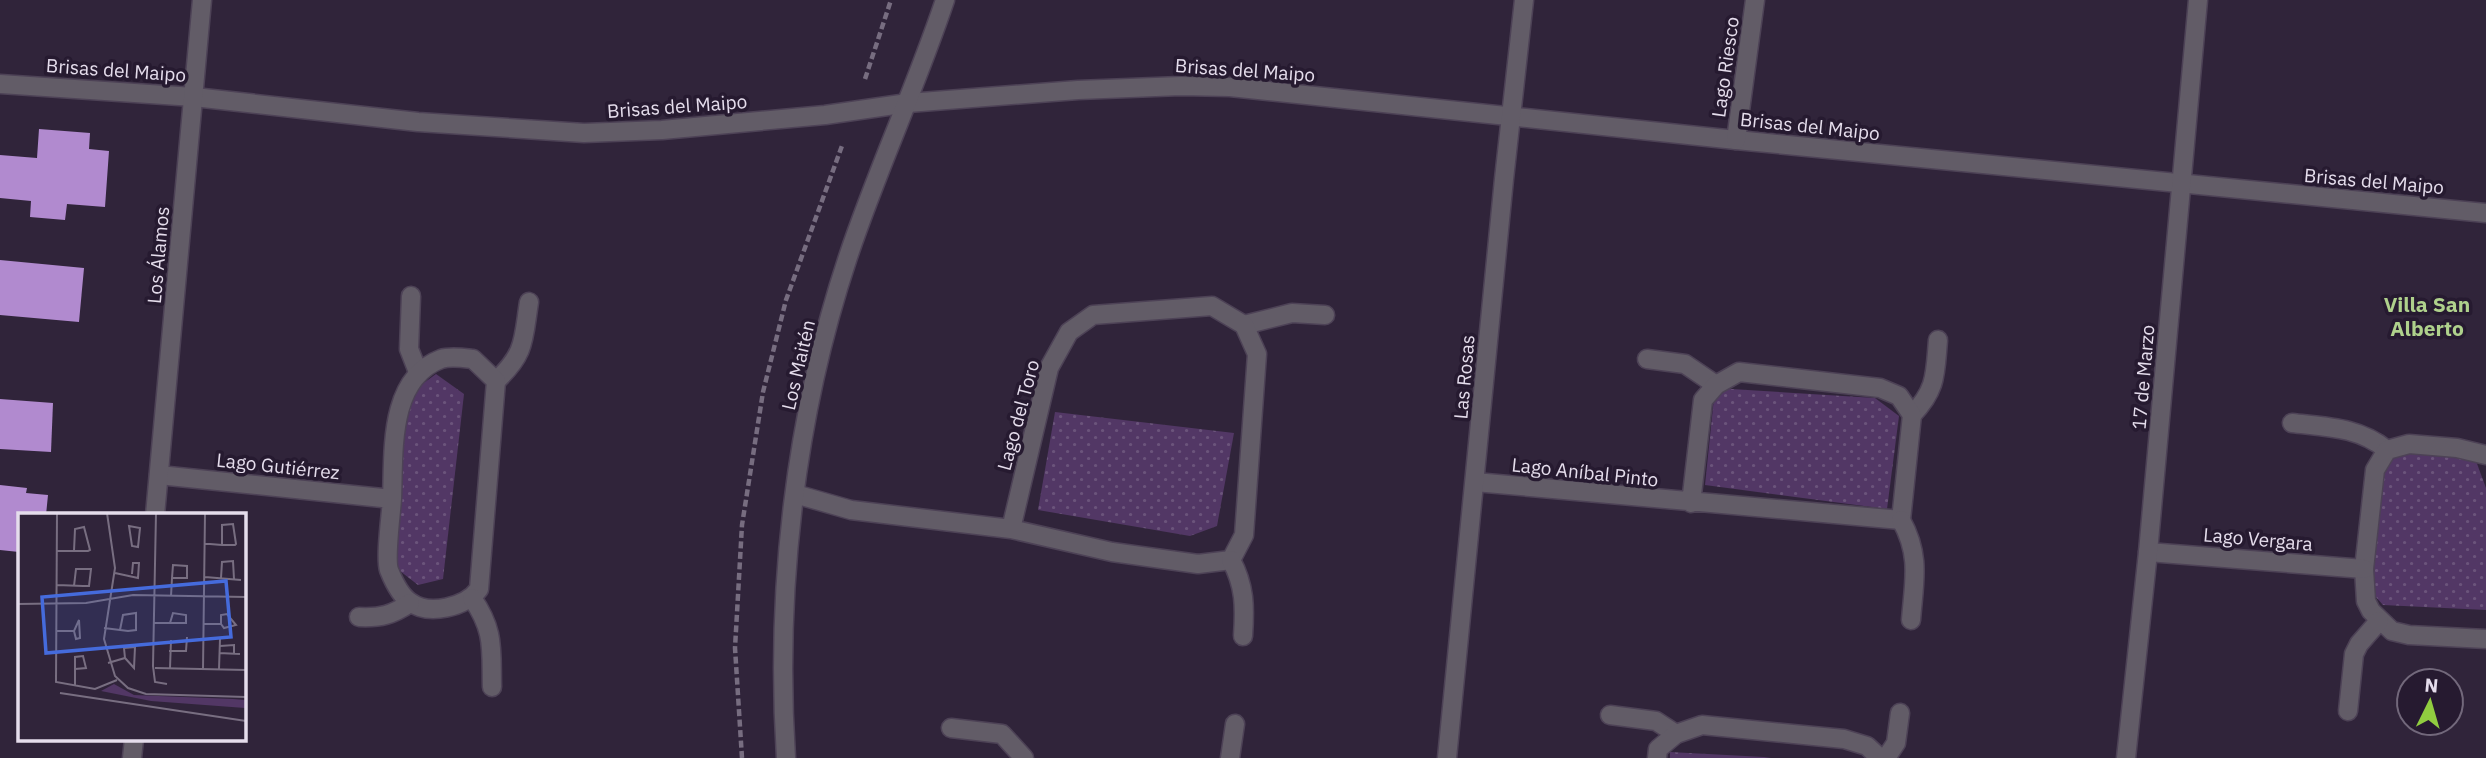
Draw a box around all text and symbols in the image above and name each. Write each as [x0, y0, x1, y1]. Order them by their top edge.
street label: Lago Riesco [1706, 15, 1744, 119]
street label: Brisas del Maipo [45, 53, 187, 87]
street label: Brisas del Maipo [1174, 53, 1316, 87]
street label: Brisas del Maipo [606, 89, 748, 123]
street label: Brisas del Maipo [1739, 107, 1881, 145]
street label: Brisas del Maipo [2303, 163, 2445, 199]
street label: Los Álamos [142, 205, 174, 305]
district label: Villa San Alberto [2384, 290, 2470, 342]
street label: Los Maitén [776, 318, 820, 412]
street label: 17 de Marzo [2126, 324, 2160, 430]
street label: Las Rosas [1448, 334, 1480, 420]
street label: Lago del Toro [992, 357, 1044, 473]
street label: Lago Gutiérrez [215, 448, 341, 484]
street label: Lago Aníbal Pinto [1510, 452, 1660, 492]
inset map [18, 513, 245, 740]
street label: Lago Vergara [2202, 522, 2314, 556]
north arrow [2395, 667, 2465, 737]
text: N [2424, 673, 2439, 698]

